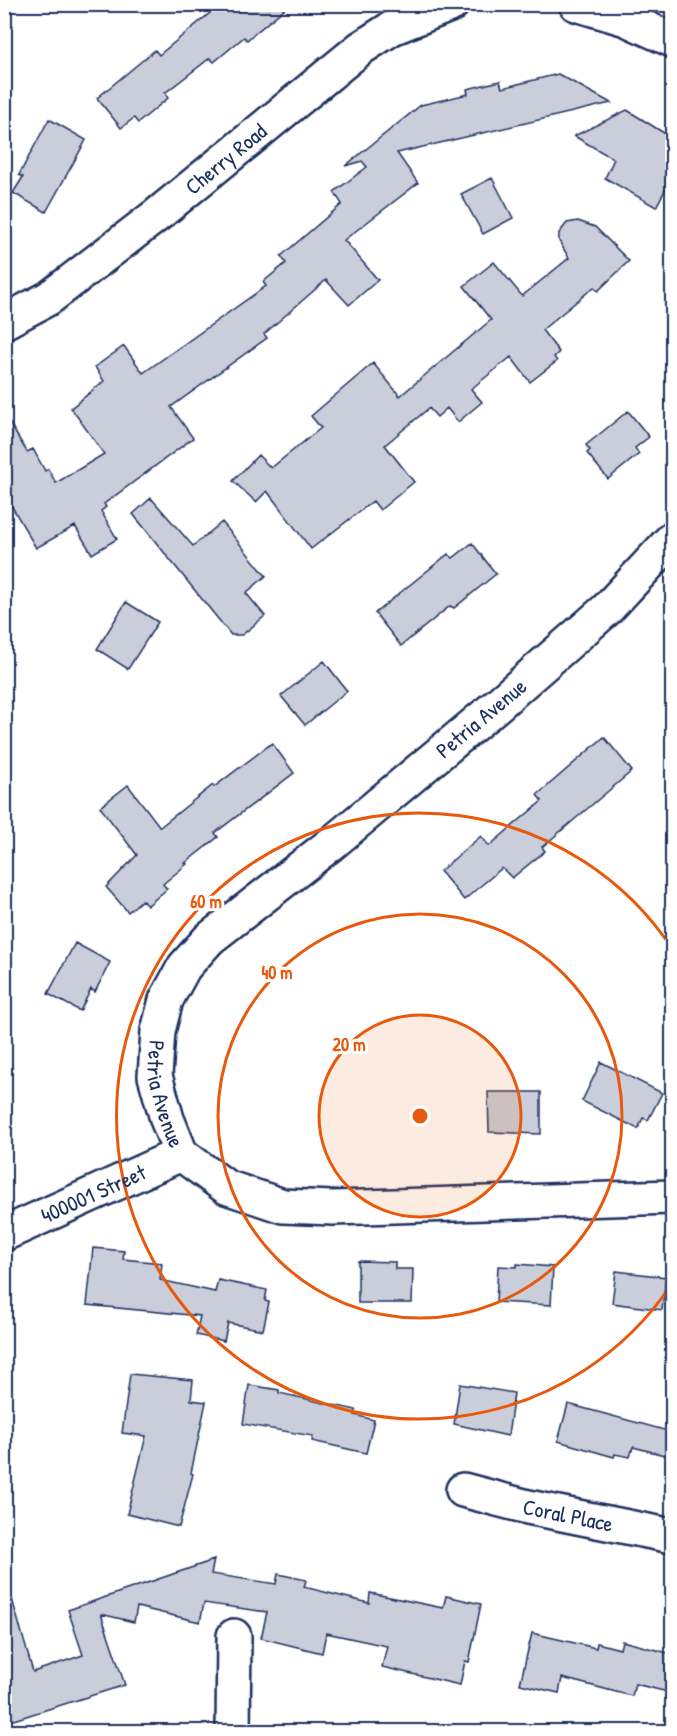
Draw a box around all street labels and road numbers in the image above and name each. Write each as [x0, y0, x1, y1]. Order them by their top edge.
street label: Cherry Road [178, 116, 273, 201]
street label: Petria Avenue [429, 671, 533, 765]
street label: Petria Avenue [140, 1039, 192, 1152]
street label: 400001 Street [36, 1157, 151, 1230]
street label: Coral Place [520, 1491, 616, 1539]

